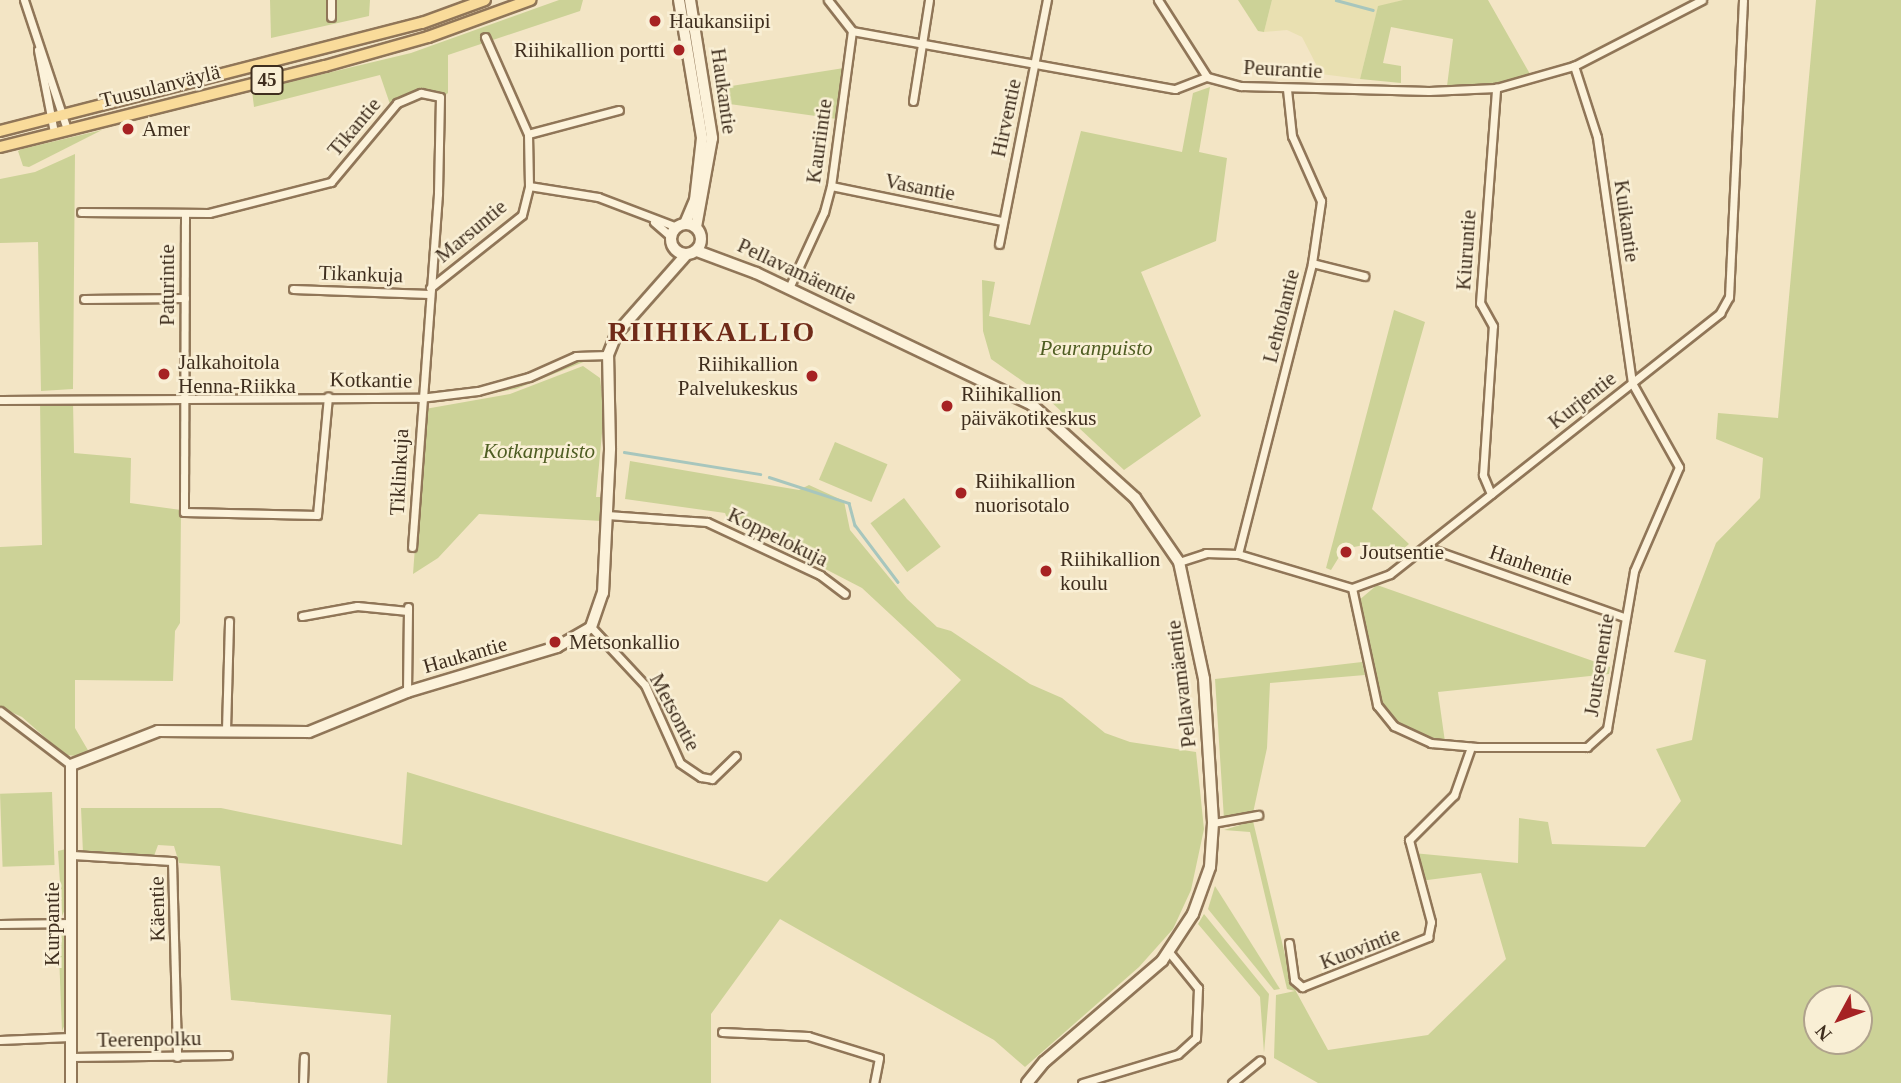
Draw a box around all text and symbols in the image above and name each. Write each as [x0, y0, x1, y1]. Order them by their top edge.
place label: Haukansiipi [669, 8, 770, 34]
marker: Haukansiipi [647, 13, 663, 29]
place label: Riihikallion portti [514, 37, 665, 63]
marker: Riihikallion portti [671, 42, 687, 58]
street label: Haukantie [706, 47, 742, 135]
street label: Peurantie [1243, 54, 1323, 84]
street label: Tuusulanväylä [97, 59, 223, 113]
road number: 45 [250, 64, 284, 96]
street label: Hirventie [985, 77, 1027, 159]
street label: Tikantie [322, 92, 386, 162]
street label: Kauriintie [801, 97, 837, 185]
place label: Amer [142, 116, 190, 142]
marker: Amer [120, 121, 136, 137]
street label: Vasantie [883, 168, 957, 206]
street label: Kuikantie [1609, 178, 1645, 264]
street label: Marsuntie [430, 194, 512, 268]
street label: Kiuruntie [1451, 209, 1481, 291]
street label: Pellavamäentie [734, 232, 860, 310]
street label: Paturintie [154, 244, 180, 326]
street label: Tikankuja [318, 260, 404, 288]
street label: Lehtolantie [1257, 267, 1305, 365]
district label: RIIHIKALLIO [609, 315, 815, 349]
park label: Peuranpuisto [1039, 335, 1153, 361]
place label: Jalkahoitola Henna-Riikka [178, 349, 296, 399]
place label: Riihikallion Palvelukeskus [678, 351, 798, 401]
marker: Jalkahoitola Henna-Riikka [156, 366, 172, 382]
street label: Kurjentie [1543, 366, 1621, 434]
street label: Kotkantie [329, 367, 413, 393]
marker: Riihikallion Palvelukeskus [804, 368, 820, 384]
place label: Riihikallion päiväkotikeskus [961, 381, 1096, 431]
marker: Riihikallion päiväkotikeskus [939, 398, 955, 414]
street label: Tiklinkuja [384, 428, 414, 516]
park label: Kotkanpuisto [483, 438, 595, 464]
place label: Riihikallion nuorisotalo [975, 468, 1075, 518]
marker: Riihikallion nuorisotalo [953, 485, 969, 501]
street label: Koppelokuja [724, 502, 832, 572]
place label: Joutsentie [1360, 539, 1444, 565]
street label: Hanhentie [1486, 539, 1576, 591]
marker: Joutsentie [1338, 544, 1354, 560]
place label: Riihikallion koulu [1060, 546, 1160, 596]
marker: Riihikallion koulu [1038, 563, 1054, 579]
street label: Joutsenentie [1578, 612, 1620, 718]
street label: Pellavamäentie [1161, 619, 1201, 749]
place label: Metsonkallio [569, 629, 680, 655]
street label: Haukantie [420, 631, 510, 679]
marker: Metsonkallio [547, 634, 563, 650]
street label: Metsontie [644, 669, 706, 755]
street label: Käentie [144, 876, 170, 942]
street label: Kurpantie [39, 882, 65, 966]
street label: Kuovintie [1316, 921, 1404, 975]
north arrow [1803, 985, 1873, 1055]
text: N [1811, 1021, 1836, 1045]
street label: Teerenpolku [96, 1025, 202, 1053]

